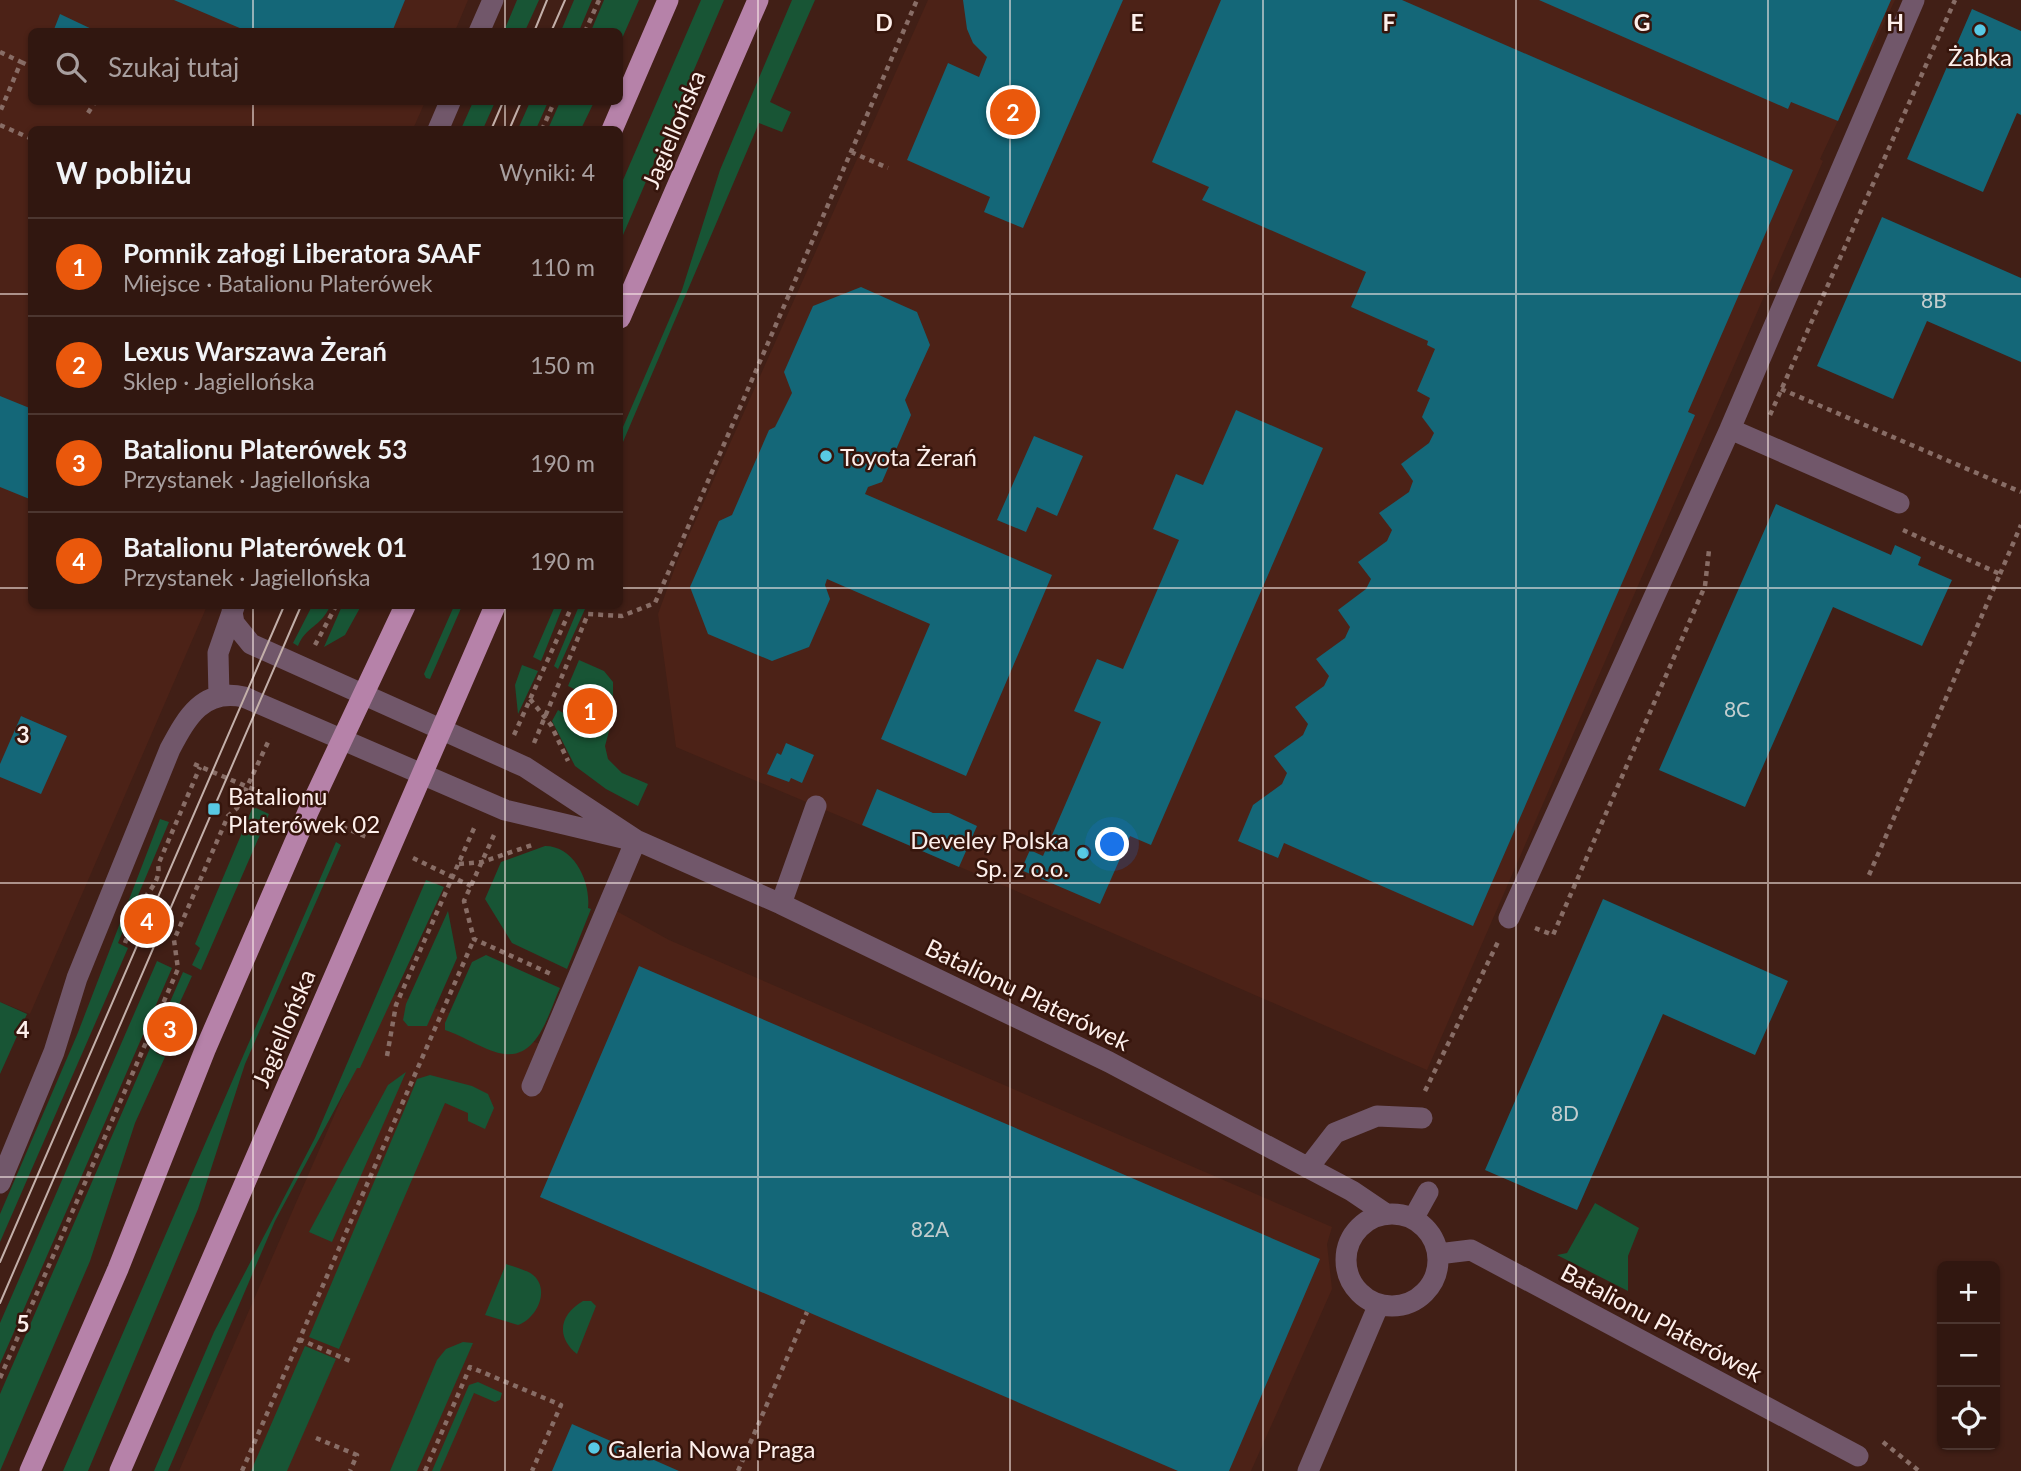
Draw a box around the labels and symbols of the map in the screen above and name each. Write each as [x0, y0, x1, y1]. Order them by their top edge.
text: D [875, 8, 893, 36]
text: E [1130, 8, 1144, 36]
text: F [1382, 8, 1396, 36]
text: G [1634, 8, 1650, 36]
text: H [1886, 8, 1904, 36]
marker: Żabka [1972, 22, 1988, 38]
place label: Żabka [1948, 42, 2012, 71]
street label: Jagiellońska [635, 66, 711, 192]
pin: 2 [990, 86, 1036, 138]
house number: 8B [1921, 287, 1947, 312]
place label: Toyota Żerań [840, 442, 977, 471]
marker: Toyota Żerań [818, 448, 834, 464]
pin: 1 [567, 685, 613, 737]
house number: 8C [1724, 696, 1750, 721]
text: 3 [16, 720, 30, 748]
place label: Batalionu Platerówek 02 [228, 781, 380, 838]
marker: Batalionu Platerówek 02 [206, 801, 222, 817]
place label: Develey Polska Sp. z o.o. [910, 825, 1069, 882]
your location [1095, 827, 1129, 861]
marker: Develey Polska Sp. z o.o. [1075, 845, 1091, 861]
pin: 4 [124, 895, 170, 947]
street label: Batalionu Platerówek [921, 932, 1136, 1056]
street label: Jagiellońska [245, 965, 321, 1091]
pin: 3 [147, 1003, 193, 1055]
text: 4 [16, 1015, 30, 1043]
house number: 8D [1551, 1100, 1579, 1125]
house number: 82A [911, 1216, 950, 1241]
street label: Batalionu Platerówek [1556, 1257, 1768, 1388]
text: 5 [16, 1309, 30, 1337]
place label: Galeria Nowa Praga [608, 1434, 816, 1463]
marker: Galeria Nowa Praga [586, 1440, 602, 1456]

